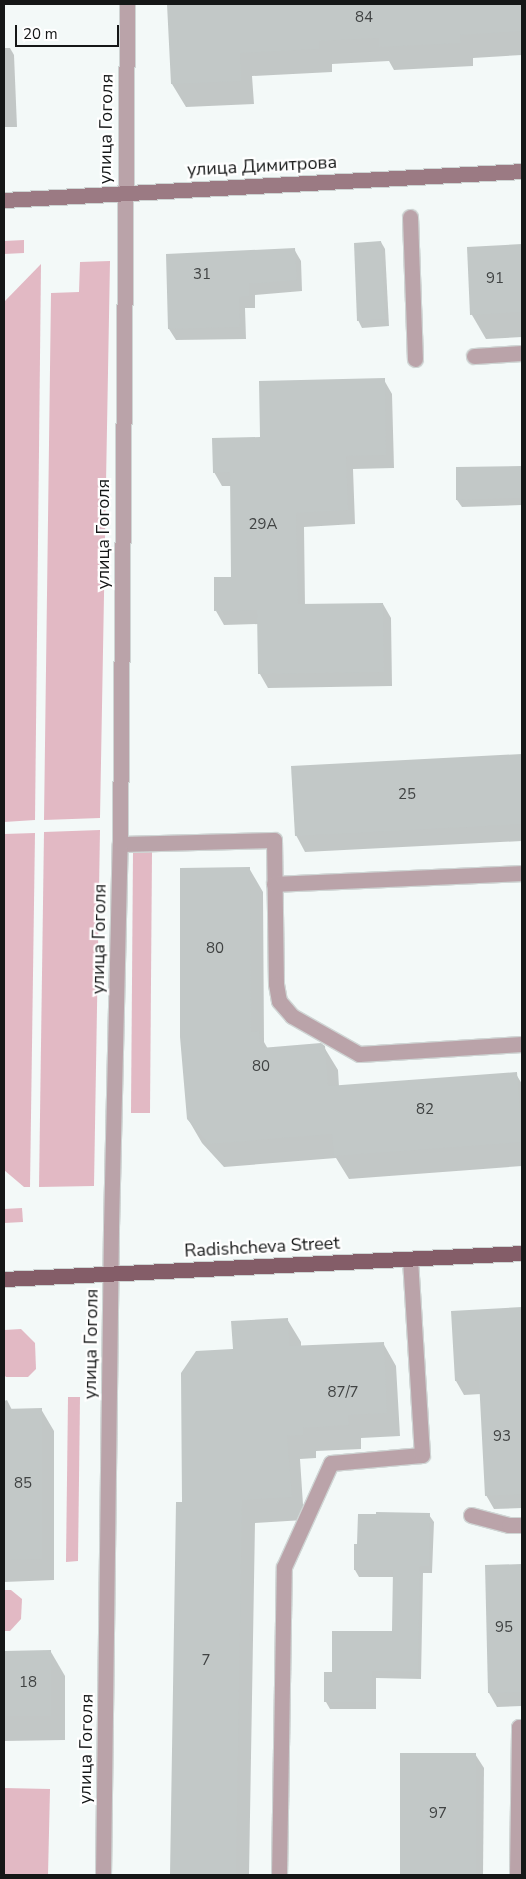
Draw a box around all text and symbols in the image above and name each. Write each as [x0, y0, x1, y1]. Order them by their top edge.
house number: 84 [355, 9, 373, 27]
scale bar [18, 15, 121, 47]
text: 20 m [23, 24, 58, 44]
street label: улица Гоголя [94, 74, 118, 184]
street label: улица Димитрова [186, 151, 338, 181]
house number: 31 [193, 266, 211, 284]
house number: 91 [486, 270, 504, 288]
street label: улица Гоголя [92, 479, 114, 589]
house number: 29А [249, 516, 277, 534]
house number: 25 [398, 786, 416, 804]
street label: улица Гоголя [87, 884, 111, 994]
house number: 80 [206, 940, 224, 958]
house number: 80 [252, 1058, 270, 1076]
house number: 82 [416, 1101, 434, 1119]
street label: Radishcheva Street [184, 1232, 340, 1262]
street label: улица Гоголя [79, 1289, 103, 1399]
house number: 87/7 [327, 1384, 359, 1402]
house number: 93 [493, 1428, 511, 1446]
house number: 85 [14, 1475, 32, 1493]
house number: 95 [495, 1619, 513, 1637]
house number: 7 [202, 1652, 210, 1670]
house number: 18 [19, 1674, 37, 1692]
street label: улица Гоголя [74, 1694, 98, 1804]
house number: 97 [429, 1805, 447, 1823]

